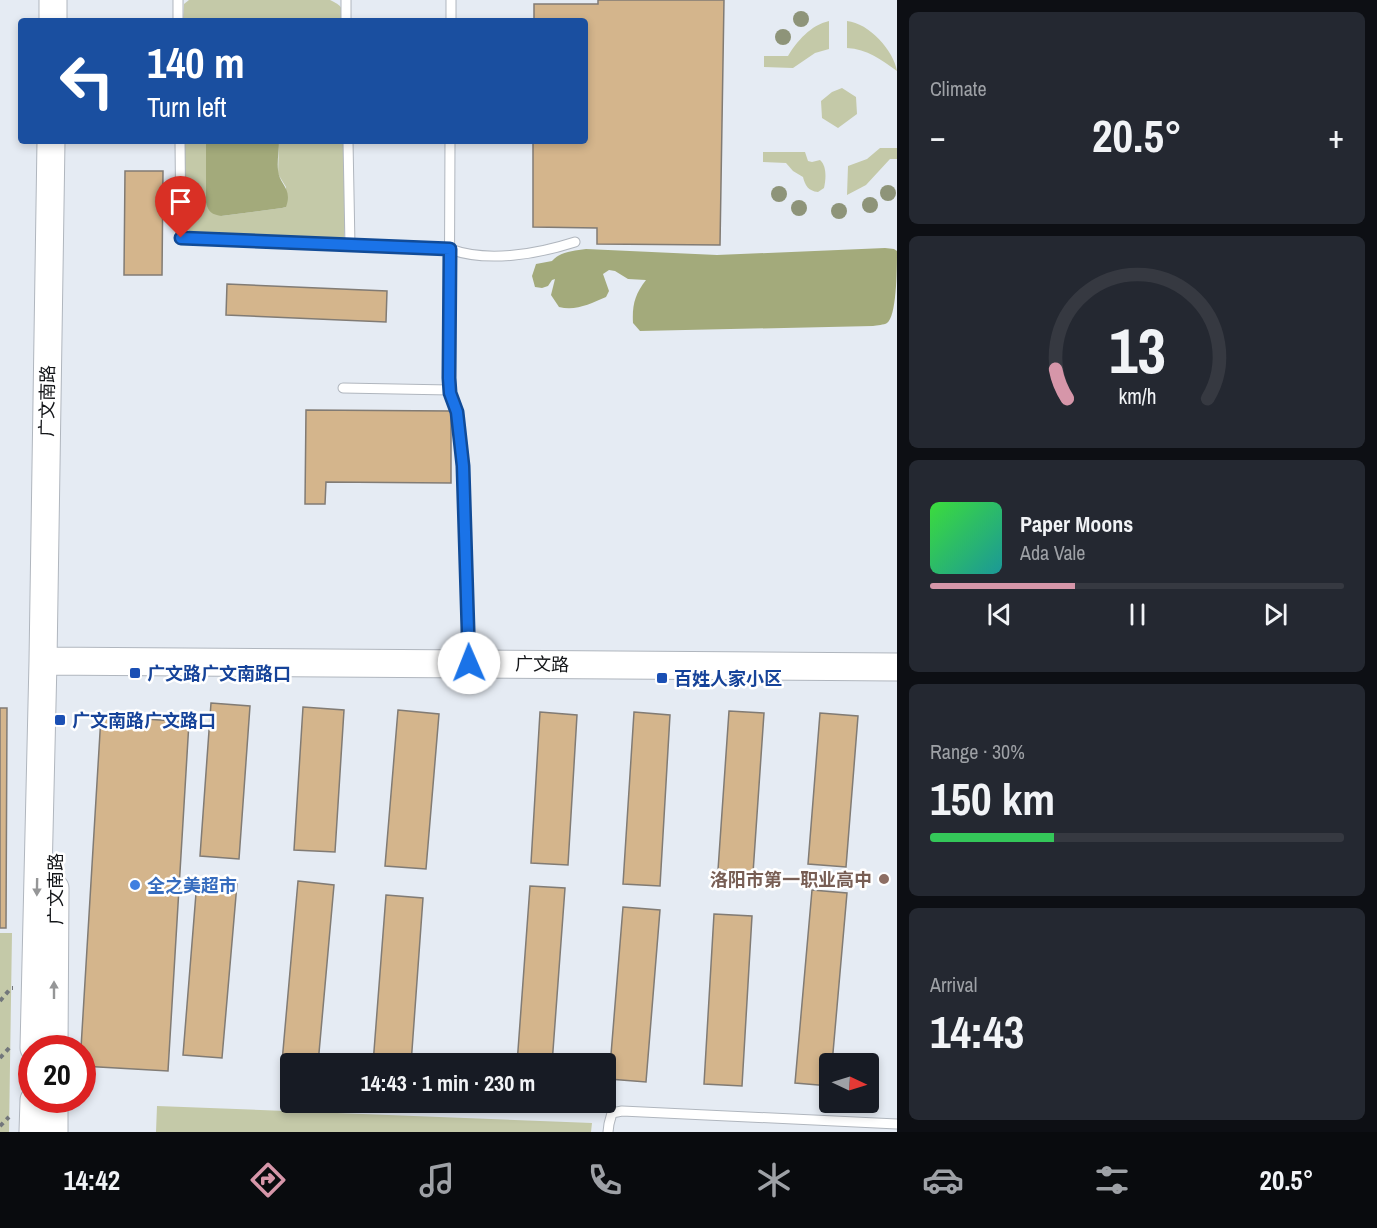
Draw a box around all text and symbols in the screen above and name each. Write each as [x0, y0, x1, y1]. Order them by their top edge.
text: 140 m [147, 35, 245, 91]
icon: left [48, 42, 126, 120]
text: Climate [930, 75, 987, 102]
text: Turn left [147, 89, 226, 125]
text: 20.5° [1092, 105, 1182, 166]
text: − [930, 114, 946, 158]
text: + [1328, 114, 1344, 158]
pin [155, 176, 206, 238]
icon: arrive [164, 185, 197, 218]
text: 13 [1109, 308, 1165, 392]
street label: 广文南路 [34, 365, 60, 437]
text: km/h [1118, 382, 1156, 411]
text: Paper Moons [1020, 509, 1133, 539]
text: Ada Vale [1020, 539, 1085, 566]
icon: previous [983, 598, 1016, 631]
icon: pause [1121, 598, 1154, 631]
icon: next [1259, 598, 1292, 631]
position arrow [437, 631, 501, 695]
street label: 广文路 [515, 651, 569, 677]
place label: 广文路广文南路口 [147, 661, 291, 686]
marker: 广文路广文南路口 [128, 666, 142, 680]
place label: 百姓人家小区 [674, 666, 782, 691]
marker: 百姓人家小区 [655, 671, 669, 685]
place label: 广文南路广文路口 [72, 708, 216, 733]
marker: 广文南路广文路口 [53, 713, 67, 727]
text: Range · 30% [930, 738, 1025, 765]
text: 150 km [930, 768, 1055, 829]
street label: 广文南路 [43, 853, 68, 925]
place label: 洛阳市第一职业高中 [710, 867, 872, 892]
marker: 洛阳市第一职业高中 [877, 872, 891, 886]
place label: 全之美超市 [147, 873, 237, 898]
one-way arrow [32, 878, 42, 897]
marker: 全之美超市 [128, 878, 142, 892]
text: Arrival [930, 971, 977, 998]
one-way arrow [50, 981, 59, 1000]
text: 14:43 [930, 1001, 1024, 1062]
speed limit sign: 20 [18, 1035, 96, 1113]
north arrow [819, 1053, 879, 1113]
map controls [819, 1053, 879, 1113]
text: 14:43 · 1 min · 230 m [361, 1068, 535, 1098]
icon: directions [247, 1159, 289, 1201]
icon: music [416, 1159, 458, 1201]
icon: phone [584, 1159, 626, 1201]
icon: climate [753, 1159, 795, 1201]
icon: car [922, 1159, 964, 1201]
icon: filters [1091, 1159, 1133, 1201]
text: 14:42 [63, 1162, 120, 1198]
text: 20.5° [1260, 1162, 1314, 1198]

